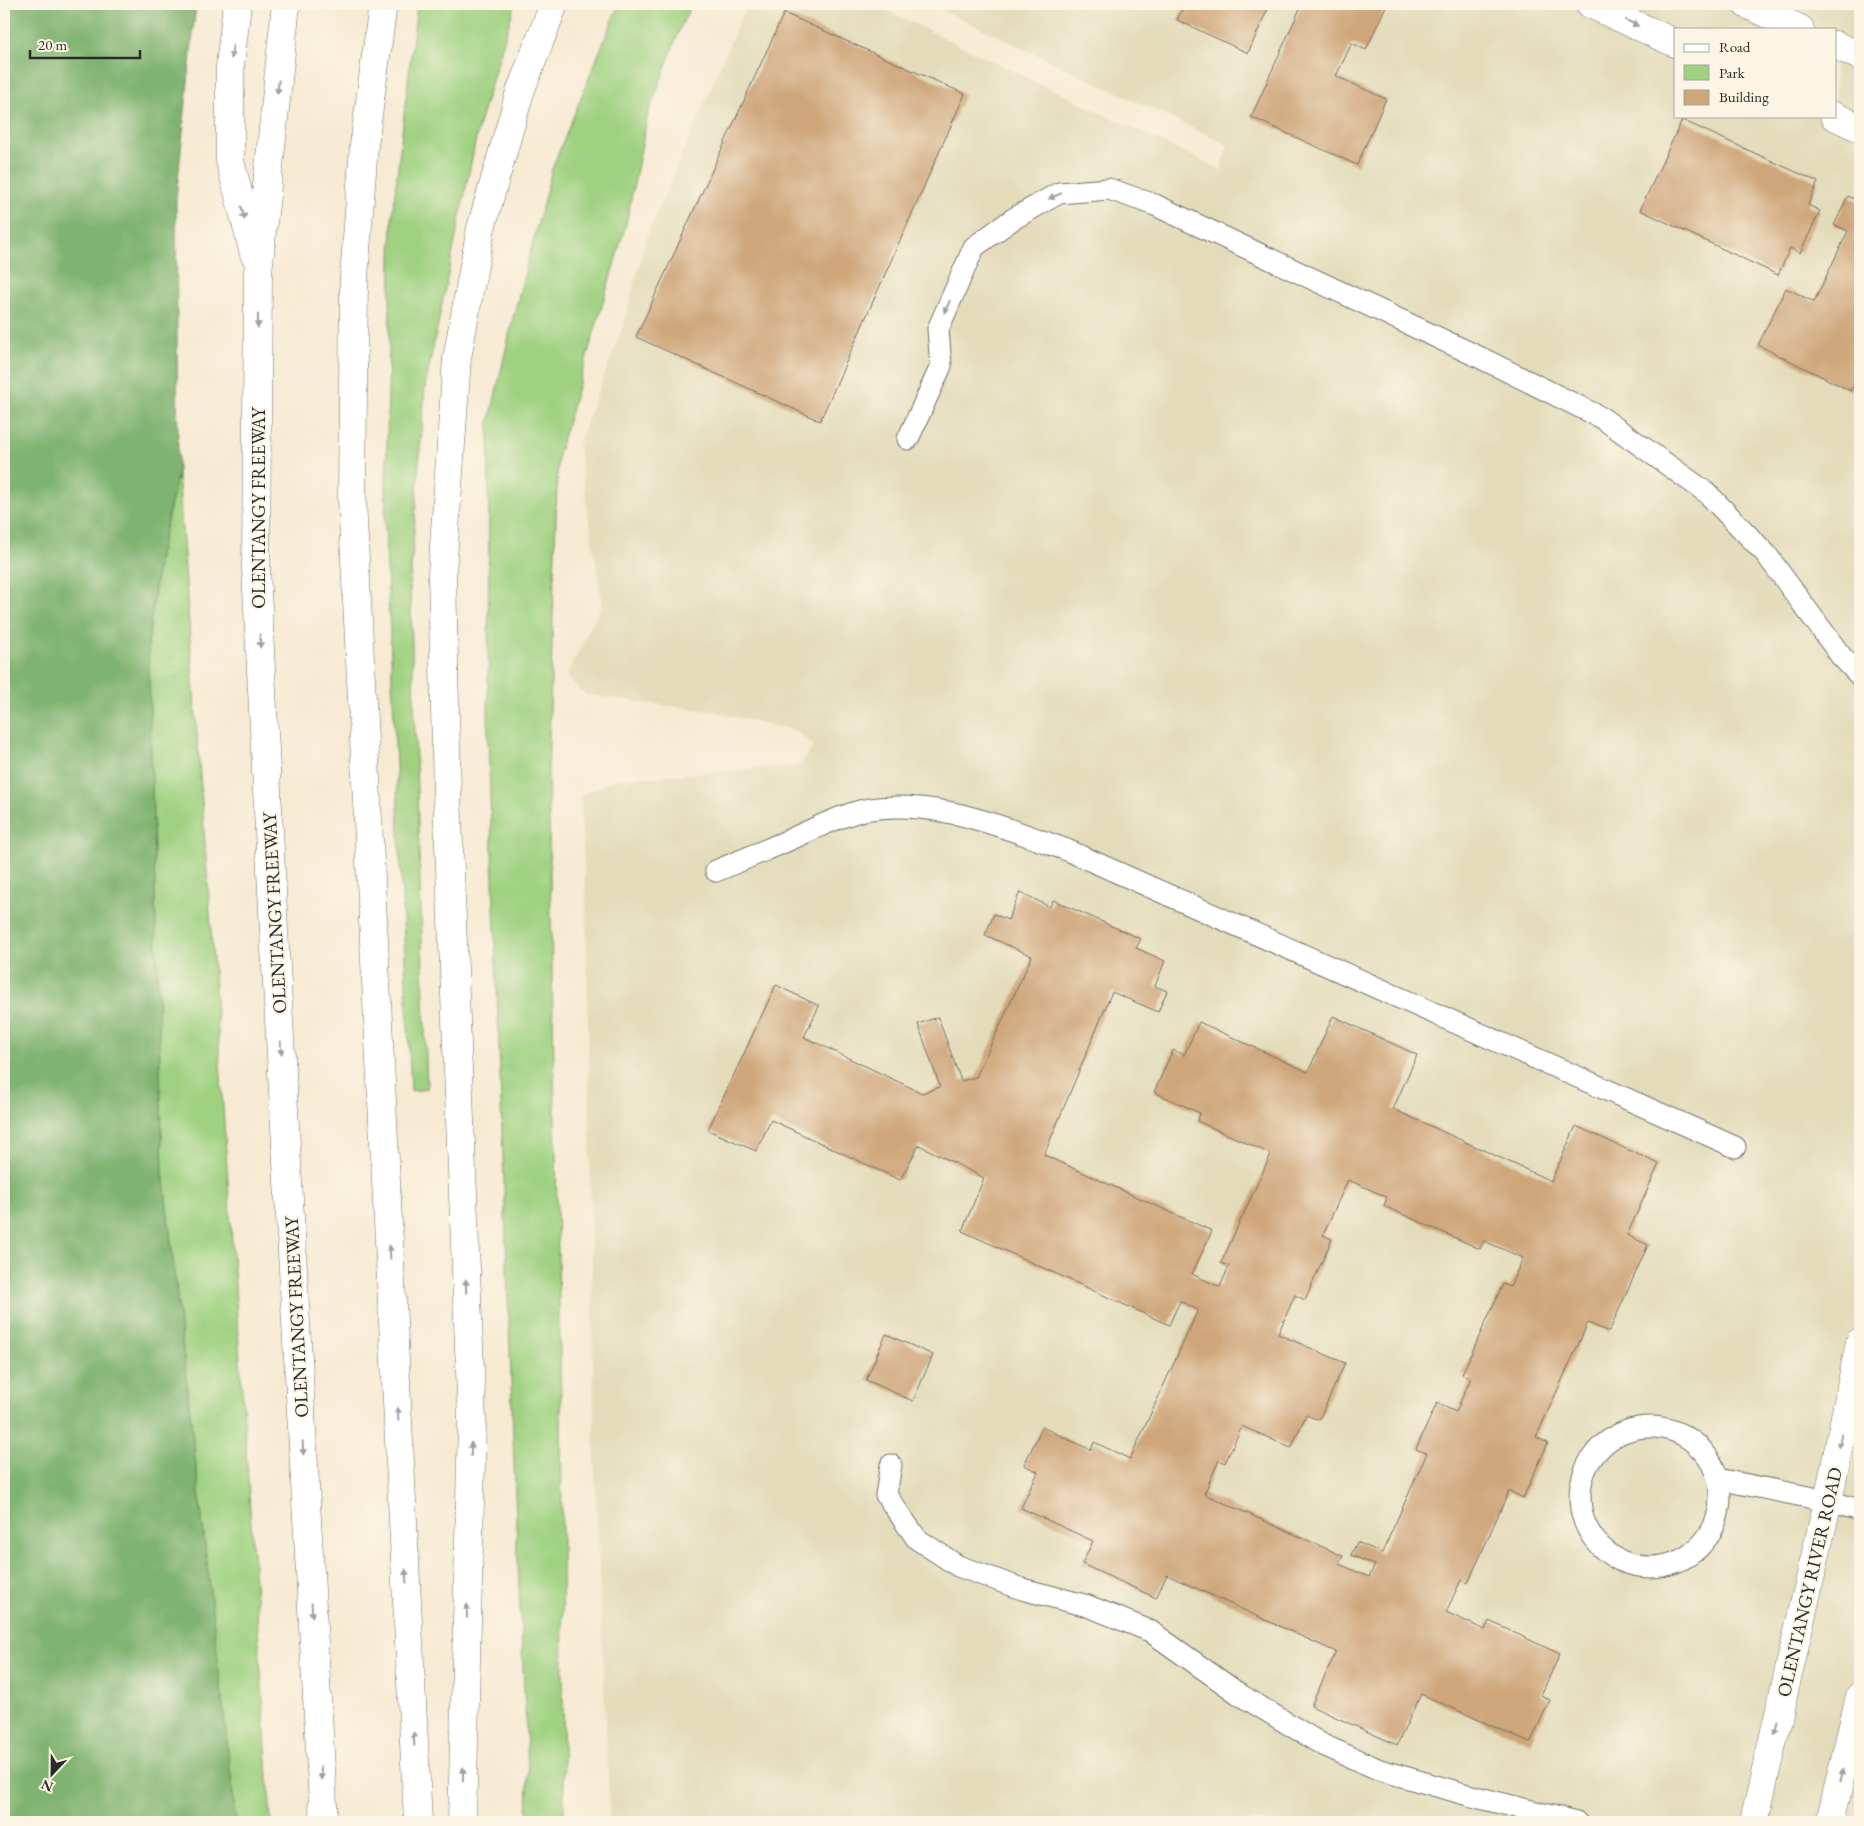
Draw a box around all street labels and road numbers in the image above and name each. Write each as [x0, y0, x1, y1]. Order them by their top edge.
street label: OLENTANGY FREEWAY [246, 406, 271, 609]
street label: OLENTANGY FREEWAY [257, 811, 292, 1014]
street label: OLENTANGY FREEWAY [279, 1215, 314, 1418]
street label: OLENTANGY RIVER ROAD [1771, 1465, 1848, 1699]

